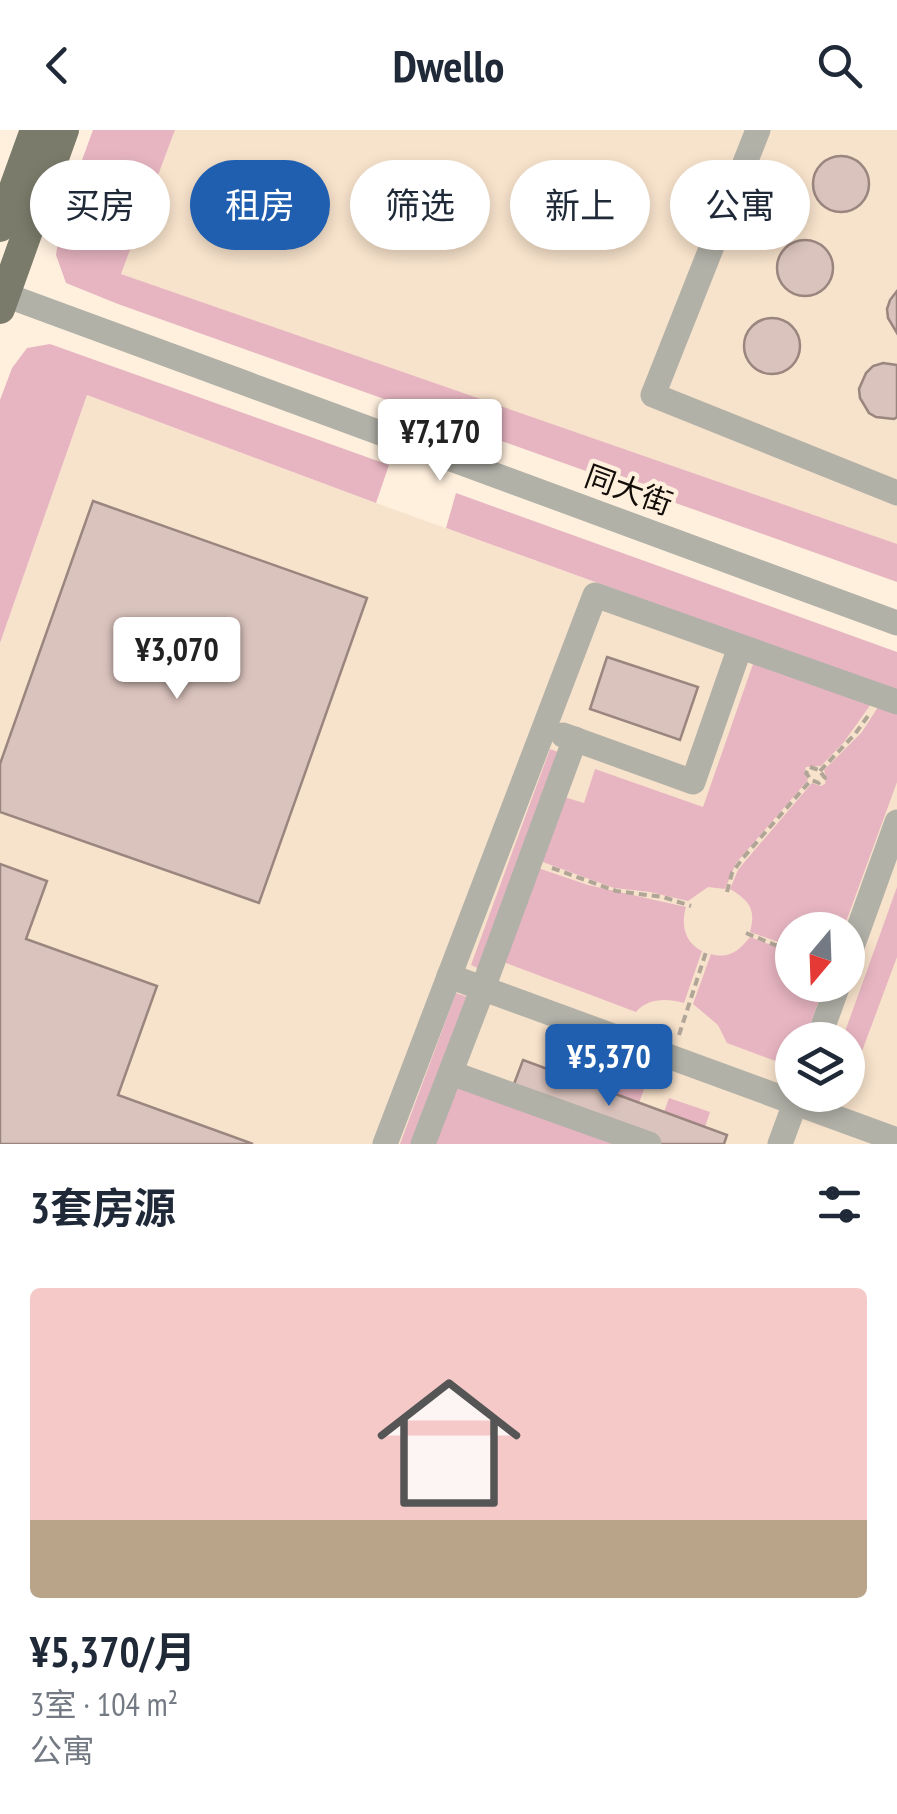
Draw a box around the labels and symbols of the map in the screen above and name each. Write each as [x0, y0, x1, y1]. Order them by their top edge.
pin: ¥7,170 [359, 399, 521, 484]
street label: 同大街 [580, 455, 678, 523]
pin: ¥3,070 [96, 617, 258, 702]
north arrow [775, 912, 865, 1002]
pin: ¥5,370 [528, 1024, 690, 1109]

